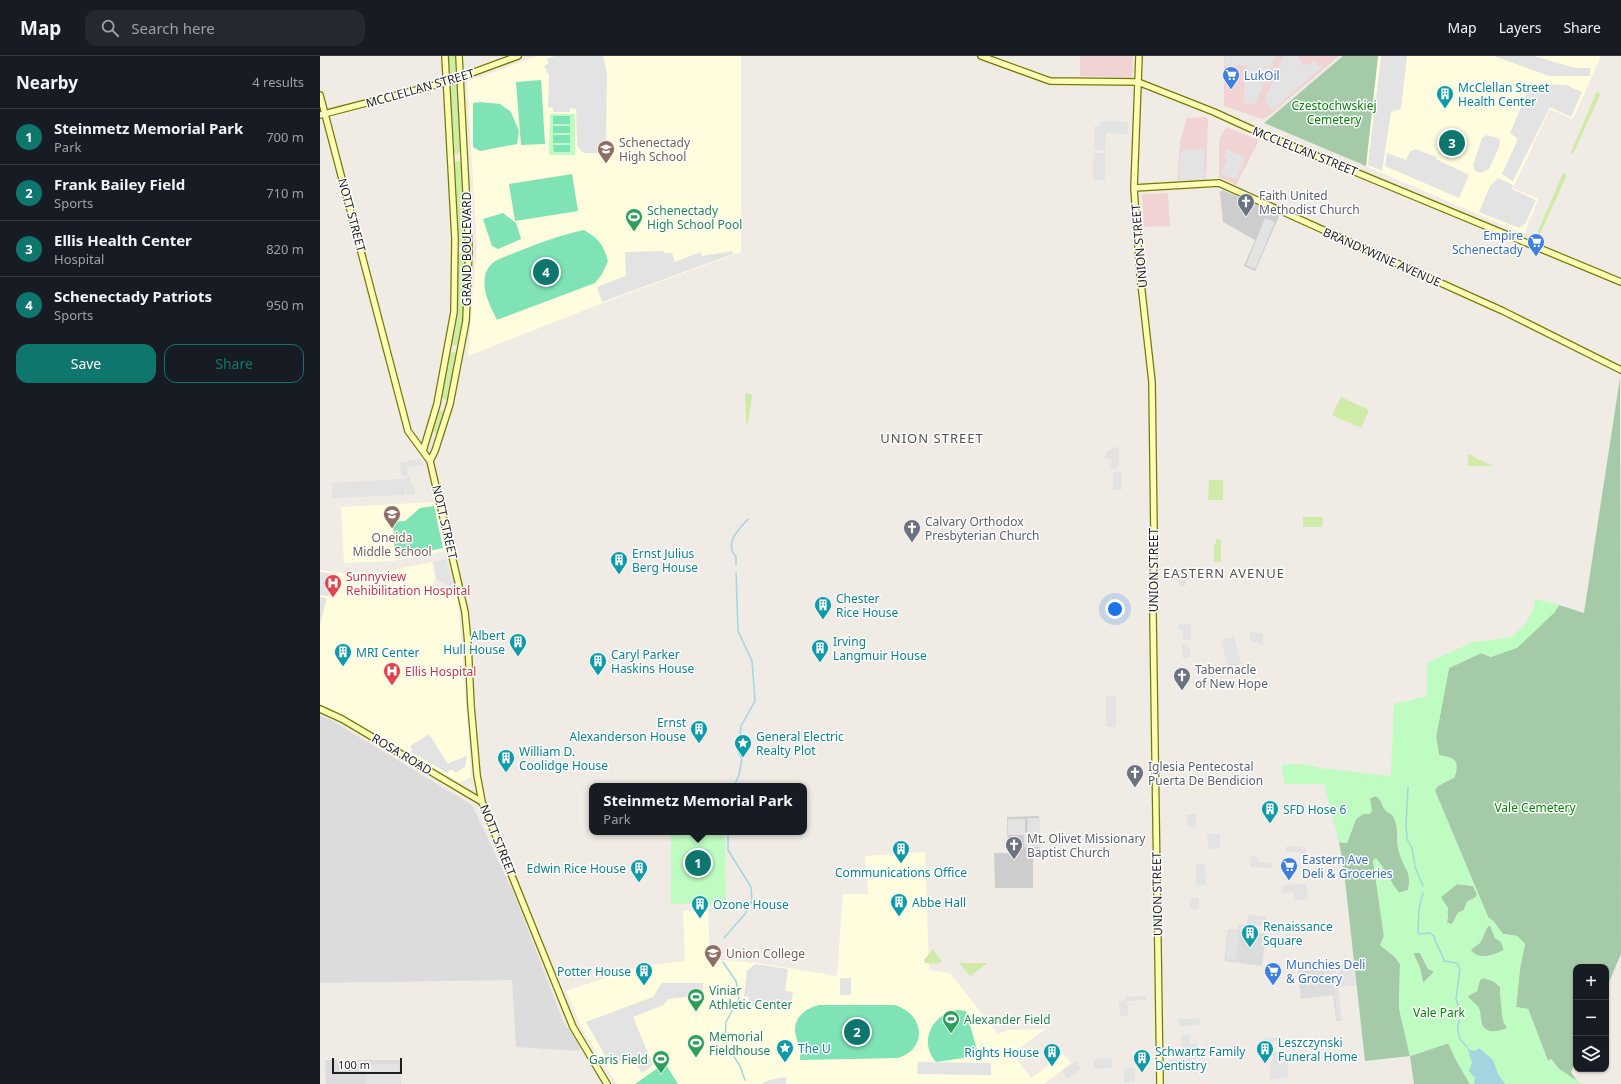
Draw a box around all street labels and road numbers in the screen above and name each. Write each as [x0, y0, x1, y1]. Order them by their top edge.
street label: MCCLELLAN STREET [364, 64, 476, 112]
street label: MCCLELLAN STREET [1250, 122, 1360, 180]
street label: NOTT STREET [334, 176, 370, 254]
street label: GRAND BOULEVARD [458, 192, 475, 306]
street label: UNION STREET [1127, 203, 1151, 289]
street label: BRANDYWINE AVENUE [1320, 223, 1444, 291]
street label: NOTT STREET [428, 483, 462, 561]
street label: UNION STREET [1145, 528, 1162, 612]
street label: ROSA ROAD [369, 729, 435, 779]
street label: NOTT STREET [476, 802, 520, 879]
street label: UNION STREET [1148, 851, 1166, 936]

